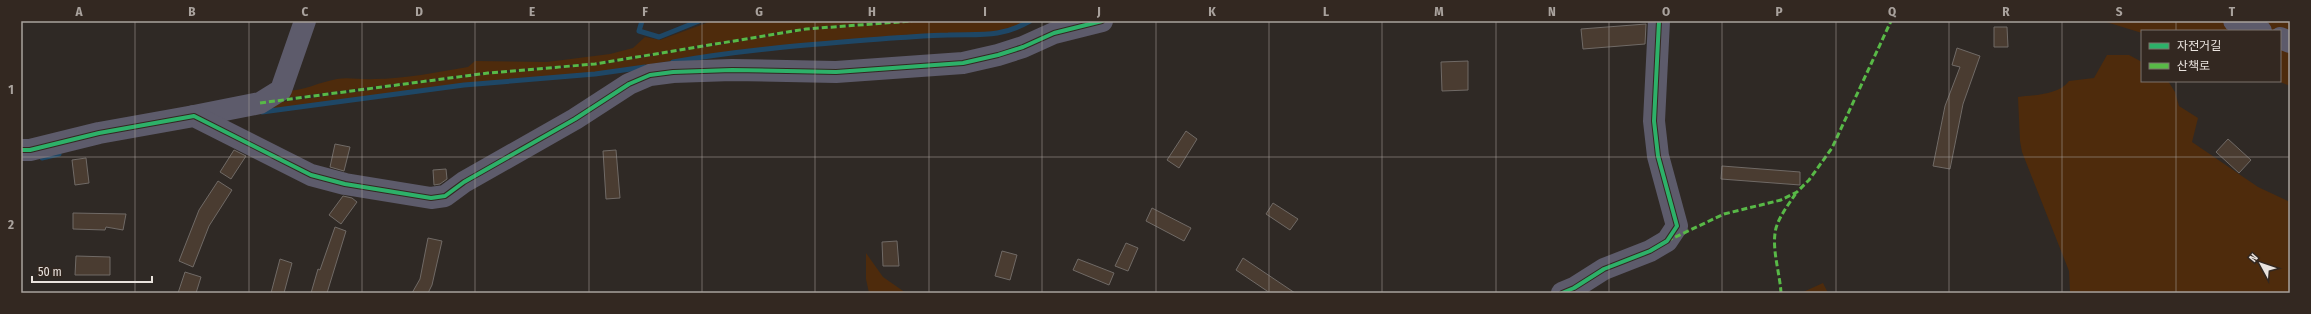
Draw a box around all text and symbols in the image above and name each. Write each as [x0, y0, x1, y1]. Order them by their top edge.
text: A [74, 4, 83, 19]
text: B [188, 4, 196, 19]
text: C [302, 4, 309, 19]
text: D [415, 4, 423, 19]
text: E [529, 4, 535, 19]
text: F [642, 4, 648, 19]
text: G [755, 4, 763, 19]
text: H [868, 4, 876, 19]
text: I [983, 4, 987, 19]
text: J [1096, 4, 1101, 19]
text: K [1208, 4, 1216, 19]
text: L [1323, 4, 1329, 19]
text: M [1434, 4, 1444, 19]
text: N [1548, 4, 1556, 19]
text: O [1662, 4, 1670, 19]
text: P [1775, 4, 1783, 19]
text: Q [1888, 4, 1897, 19]
text: R [2002, 4, 2010, 19]
text: S [2116, 4, 2123, 19]
text: T [2229, 4, 2236, 19]
legend [2141, 30, 2281, 82]
text: 자전거길 [2177, 39, 2221, 53]
text: 산책로 [2177, 59, 2210, 73]
text: 1 [8, 82, 14, 97]
text: 2 [7, 217, 14, 232]
north arrow [2241, 244, 2281, 284]
text: N [2247, 251, 2261, 265]
scale bar [32, 258, 152, 284]
text: 50 m [38, 265, 62, 279]

